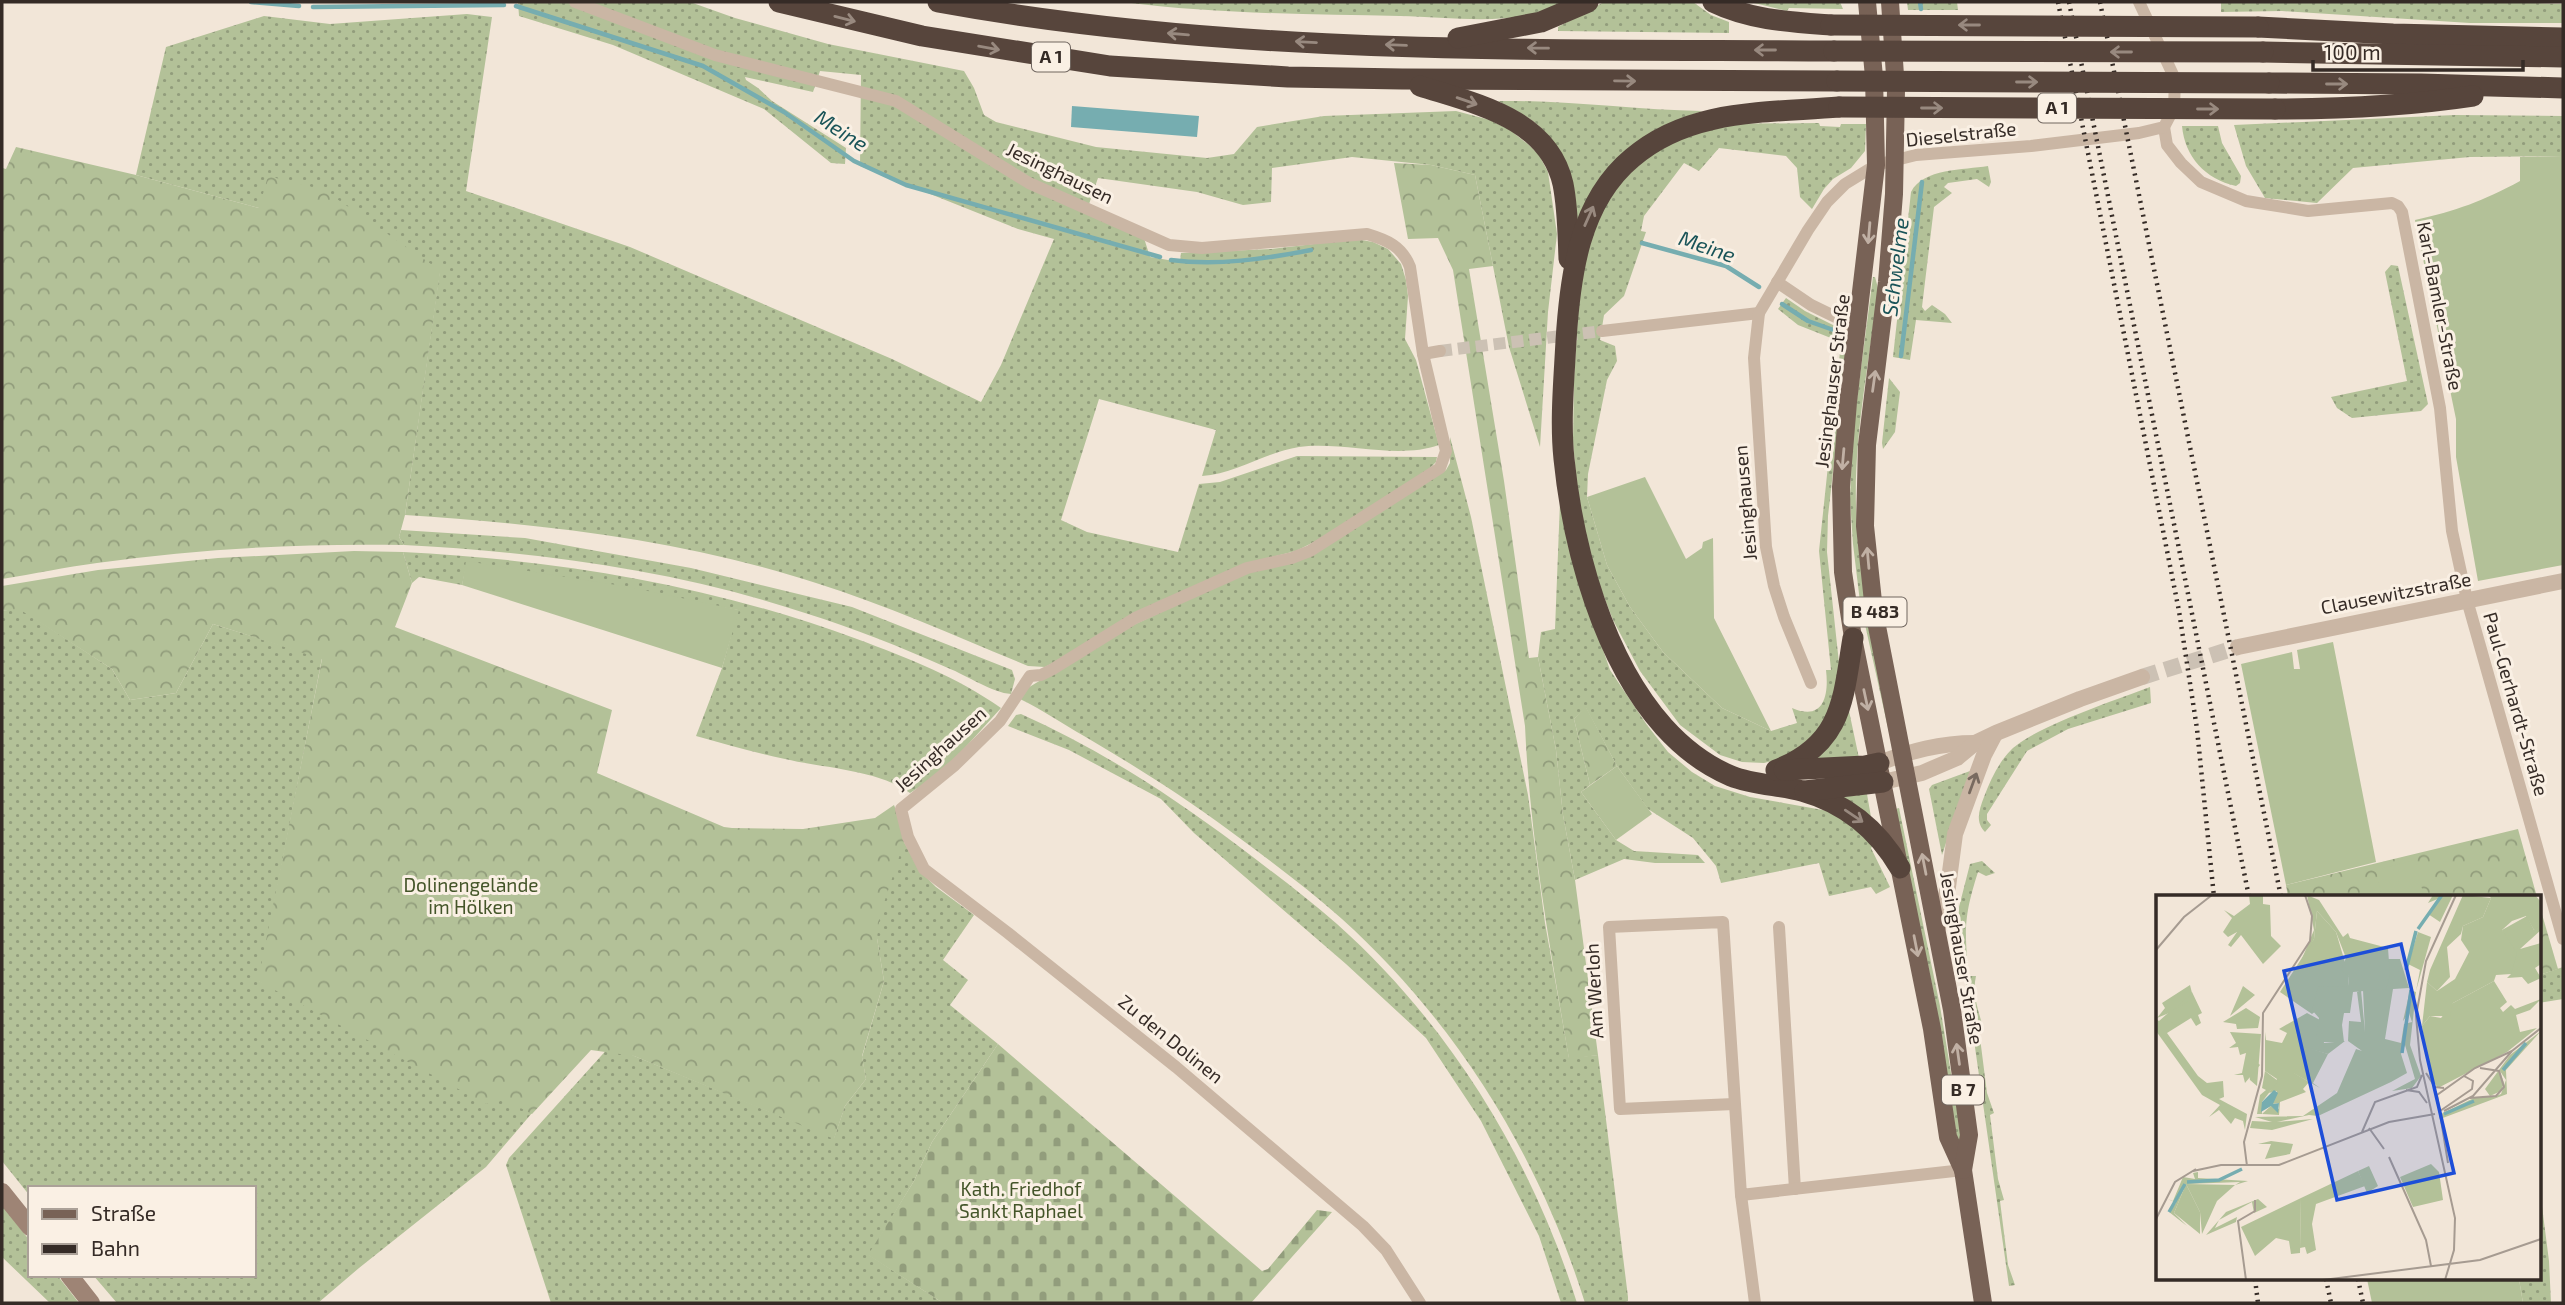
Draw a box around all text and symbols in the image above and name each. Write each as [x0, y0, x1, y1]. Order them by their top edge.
one-way arrow [833, 13, 856, 26]
one-way arrow [1958, 18, 1981, 32]
one-way arrow [1167, 27, 1190, 40]
scale bar [2313, 28, 2523, 72]
one-way arrow [1295, 35, 1318, 48]
one-way arrow [1385, 38, 1408, 52]
text: 100 m [2324, 39, 2381, 64]
one-way arrow [1527, 41, 1550, 54]
one-way arrow [977, 42, 1000, 55]
road number: A 1 [1032, 42, 1070, 72]
one-way arrow [1754, 43, 1777, 57]
one-way arrow [2110, 45, 2133, 59]
one-way arrow [1613, 74, 1636, 87]
one-way arrow [2016, 75, 2039, 89]
one-way arrow [2326, 77, 2349, 91]
road number: A 1 [2038, 94, 2076, 122]
one-way arrow [1455, 96, 1477, 108]
one-way arrow [1920, 101, 1943, 115]
one-way arrow [2196, 102, 2219, 116]
water label: Meine [811, 103, 873, 156]
street label: Dieselstraße [1905, 116, 2017, 151]
street label: Jesinghausen [1003, 137, 1117, 208]
one-way arrow [1583, 205, 1596, 227]
water label: Schwelme [1876, 216, 1913, 317]
street label: Karl-Bamler-Straße [2413, 219, 2468, 392]
one-way arrow [1862, 221, 1875, 244]
water label: Meine [1676, 224, 1739, 267]
street label: Jesinghauser Straße [1809, 293, 1854, 469]
one-way arrow [1868, 370, 1881, 393]
street label: Jesinghausen [1728, 444, 1761, 562]
one-way arrow [1836, 447, 1849, 470]
one-way arrow [1861, 548, 1874, 570]
street label: Clausewitzstraße [2319, 567, 2473, 618]
road number: B 483 [1843, 598, 1906, 626]
street label: Paul-Gerhardt-Straße [2479, 609, 2554, 798]
one-way arrow [1859, 688, 1873, 711]
street label: Jesinghausen [889, 701, 990, 796]
one-way arrow [1968, 772, 1980, 794]
one-way arrow [1843, 809, 1863, 823]
one-way arrow [1916, 853, 1930, 876]
street label: Jesinghauser Straße [1936, 870, 1989, 1046]
park label: Dolinengelände im Hölken [404, 873, 538, 918]
inset map [2156, 895, 2540, 1280]
one-way arrow [1910, 934, 1923, 957]
street label: Am Werloh [1580, 943, 1607, 1039]
street label: Zu den Dolinen [1114, 989, 1228, 1088]
one-way arrow [1951, 1043, 1964, 1066]
road number: B 7 [1942, 1076, 1984, 1105]
park label: Kath. Friedhof Sankt Raphael [959, 1177, 1083, 1222]
legend [28, 1186, 256, 1277]
text: Straße [91, 1200, 156, 1225]
text: Bahn [91, 1235, 140, 1260]

